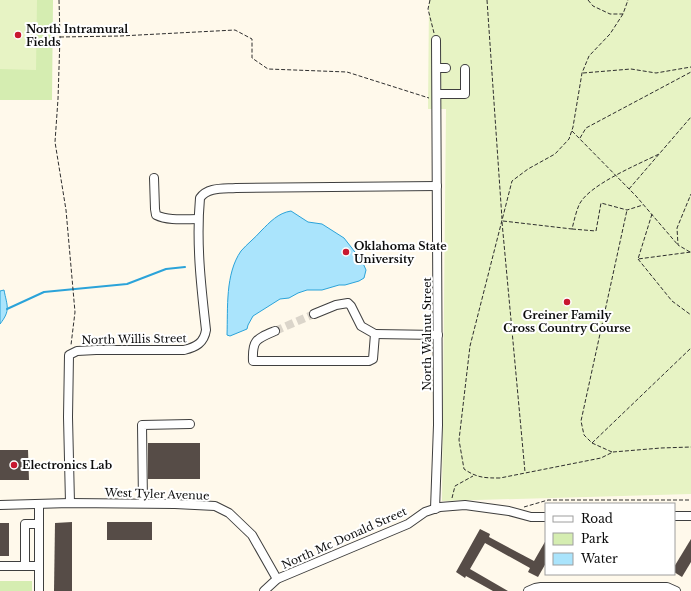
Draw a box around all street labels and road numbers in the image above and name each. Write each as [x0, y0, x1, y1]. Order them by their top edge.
street label: North Walnut Street [420, 276, 434, 391]
street label: North Willis Street [81, 331, 188, 347]
street label: West Tyler Avenue [103, 485, 210, 503]
street label: North Mc Donald Street [279, 504, 410, 572]

